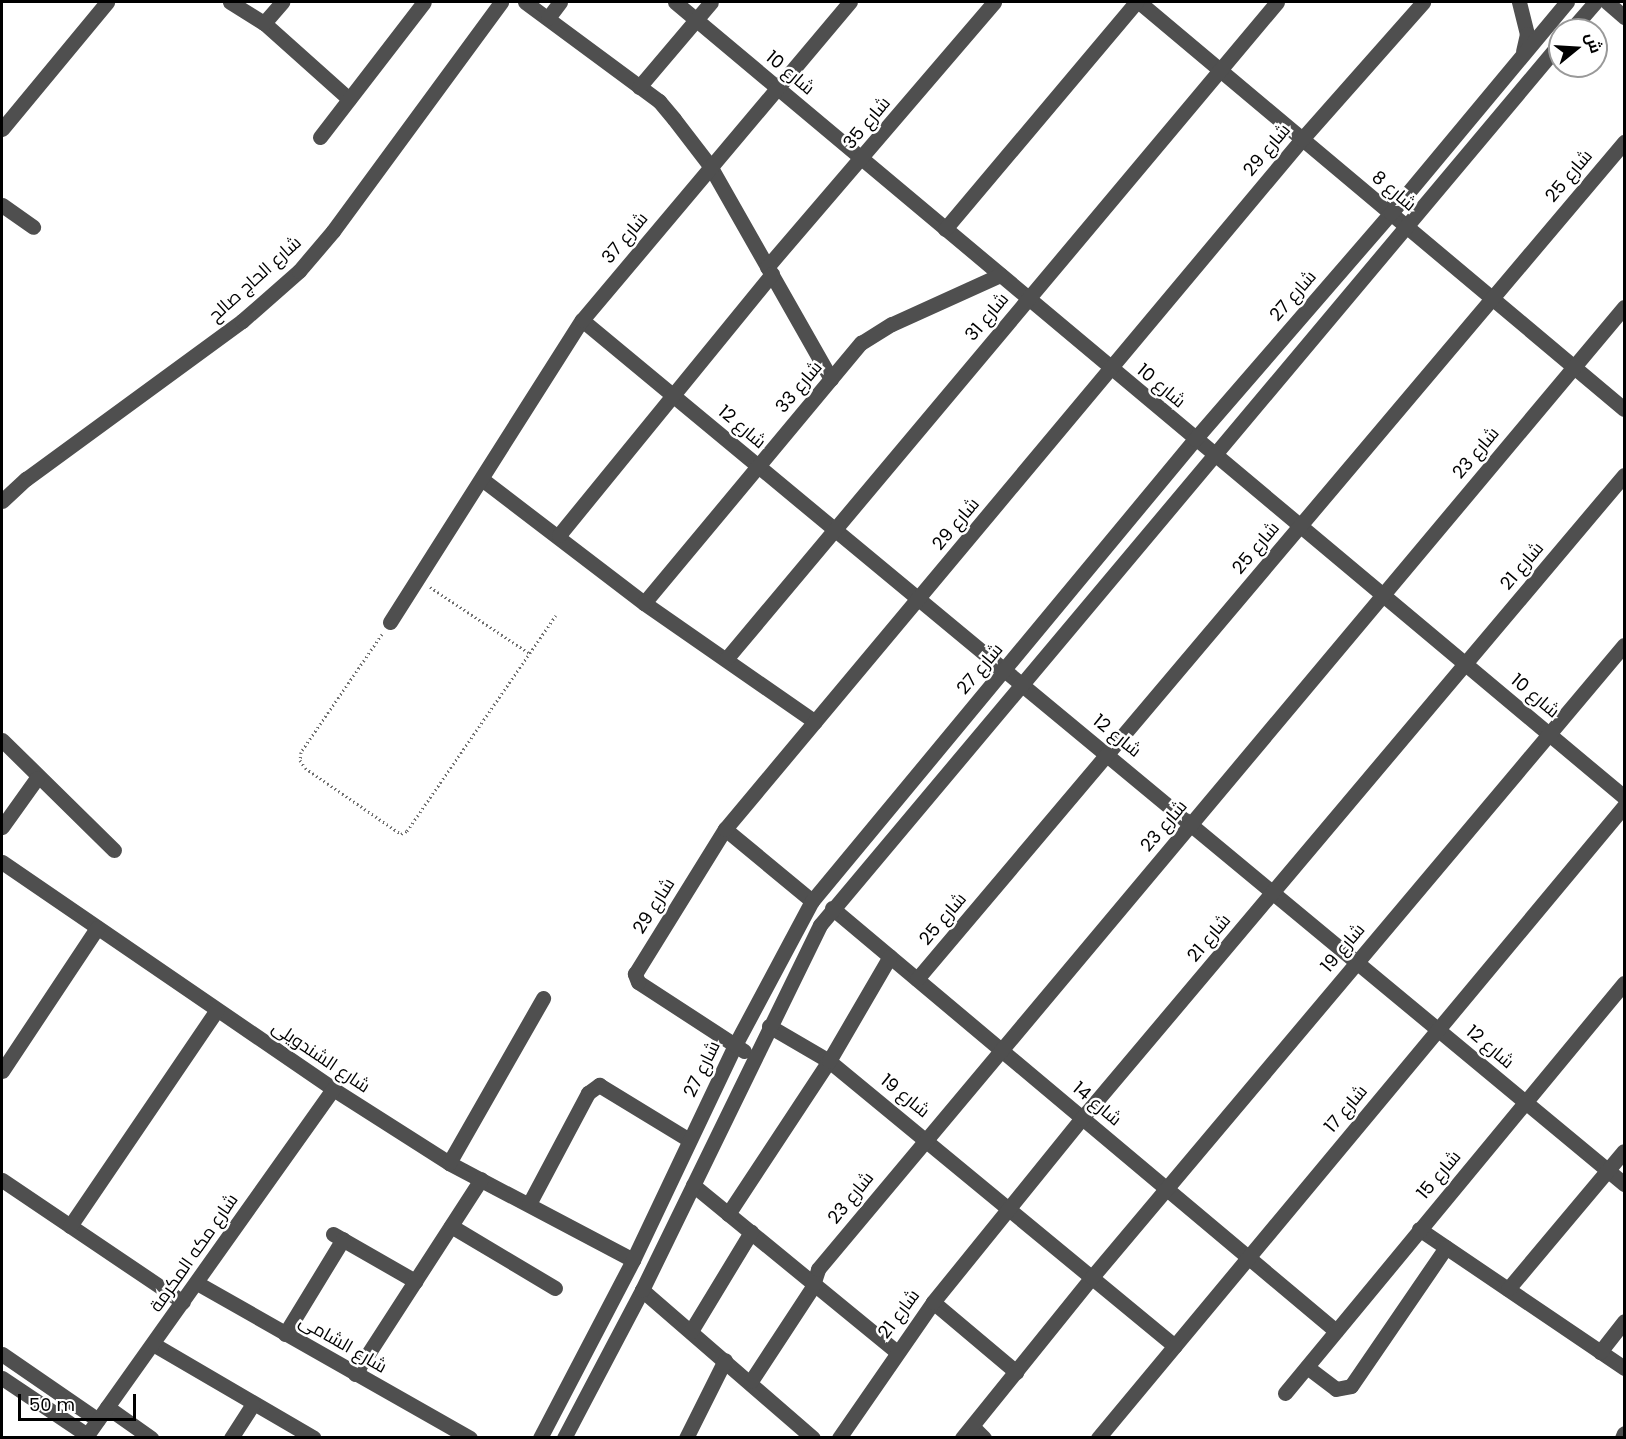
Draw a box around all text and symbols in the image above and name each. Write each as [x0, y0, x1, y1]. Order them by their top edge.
north arrow [1548, 18, 1608, 78]
text: ش [1580, 30, 1608, 56]
street label: شارع 10 [761, 46, 819, 100]
street label: شارع 35 [839, 92, 895, 154]
street label: شارع 29 [1239, 120, 1295, 180]
street label: شارع 25 [1541, 146, 1597, 206]
street label: شارع 8 [1368, 166, 1420, 216]
street label: شارع 37 [597, 208, 653, 268]
street label: شارع الحاج صالح [204, 232, 306, 326]
street label: شارع 27 [1265, 266, 1321, 326]
street label: شارع 31 [961, 289, 1013, 345]
street label: شارع 33 [771, 357, 827, 417]
street label: شارع 10 [1132, 359, 1190, 413]
street label: شارع 12 [714, 401, 770, 453]
street label: شارع 23 [1448, 423, 1504, 483]
street label: شارع 29 [928, 494, 984, 554]
street label: شارع 25 [1228, 518, 1284, 578]
street label: شارع 21 [1496, 538, 1548, 594]
street label: شارع 27 [952, 639, 1008, 699]
street label: شارع 10 [1506, 669, 1564, 723]
street label: شارع 12 [1089, 710, 1145, 762]
street label: شارع 23 [1136, 796, 1192, 856]
street label: شارع 29 [629, 874, 679, 938]
street label: شارع 25 [915, 889, 971, 949]
street label: شارع 21 [1183, 910, 1235, 966]
street label: شارع 19 [1316, 919, 1370, 977]
street label: شارع الشندويلى [268, 1016, 374, 1098]
street label: شارع 12 [1462, 1021, 1518, 1073]
street label: شارع 27 [679, 1037, 725, 1101]
street label: شارع 19 [876, 1070, 934, 1122]
street label: شارع 14 [1068, 1077, 1126, 1131]
street label: شارع 17 [1320, 1081, 1372, 1137]
street label: شارع 15 [1412, 1146, 1466, 1204]
street label: شارع 23 [824, 1168, 878, 1228]
street label: شارع مكه المكرمة [145, 1190, 243, 1316]
street label: شارع 21 [874, 1285, 924, 1343]
street label: شارع الشامى [295, 1310, 391, 1378]
scale bar [21, 1382, 140, 1420]
text: 50 m [29, 1392, 75, 1417]

